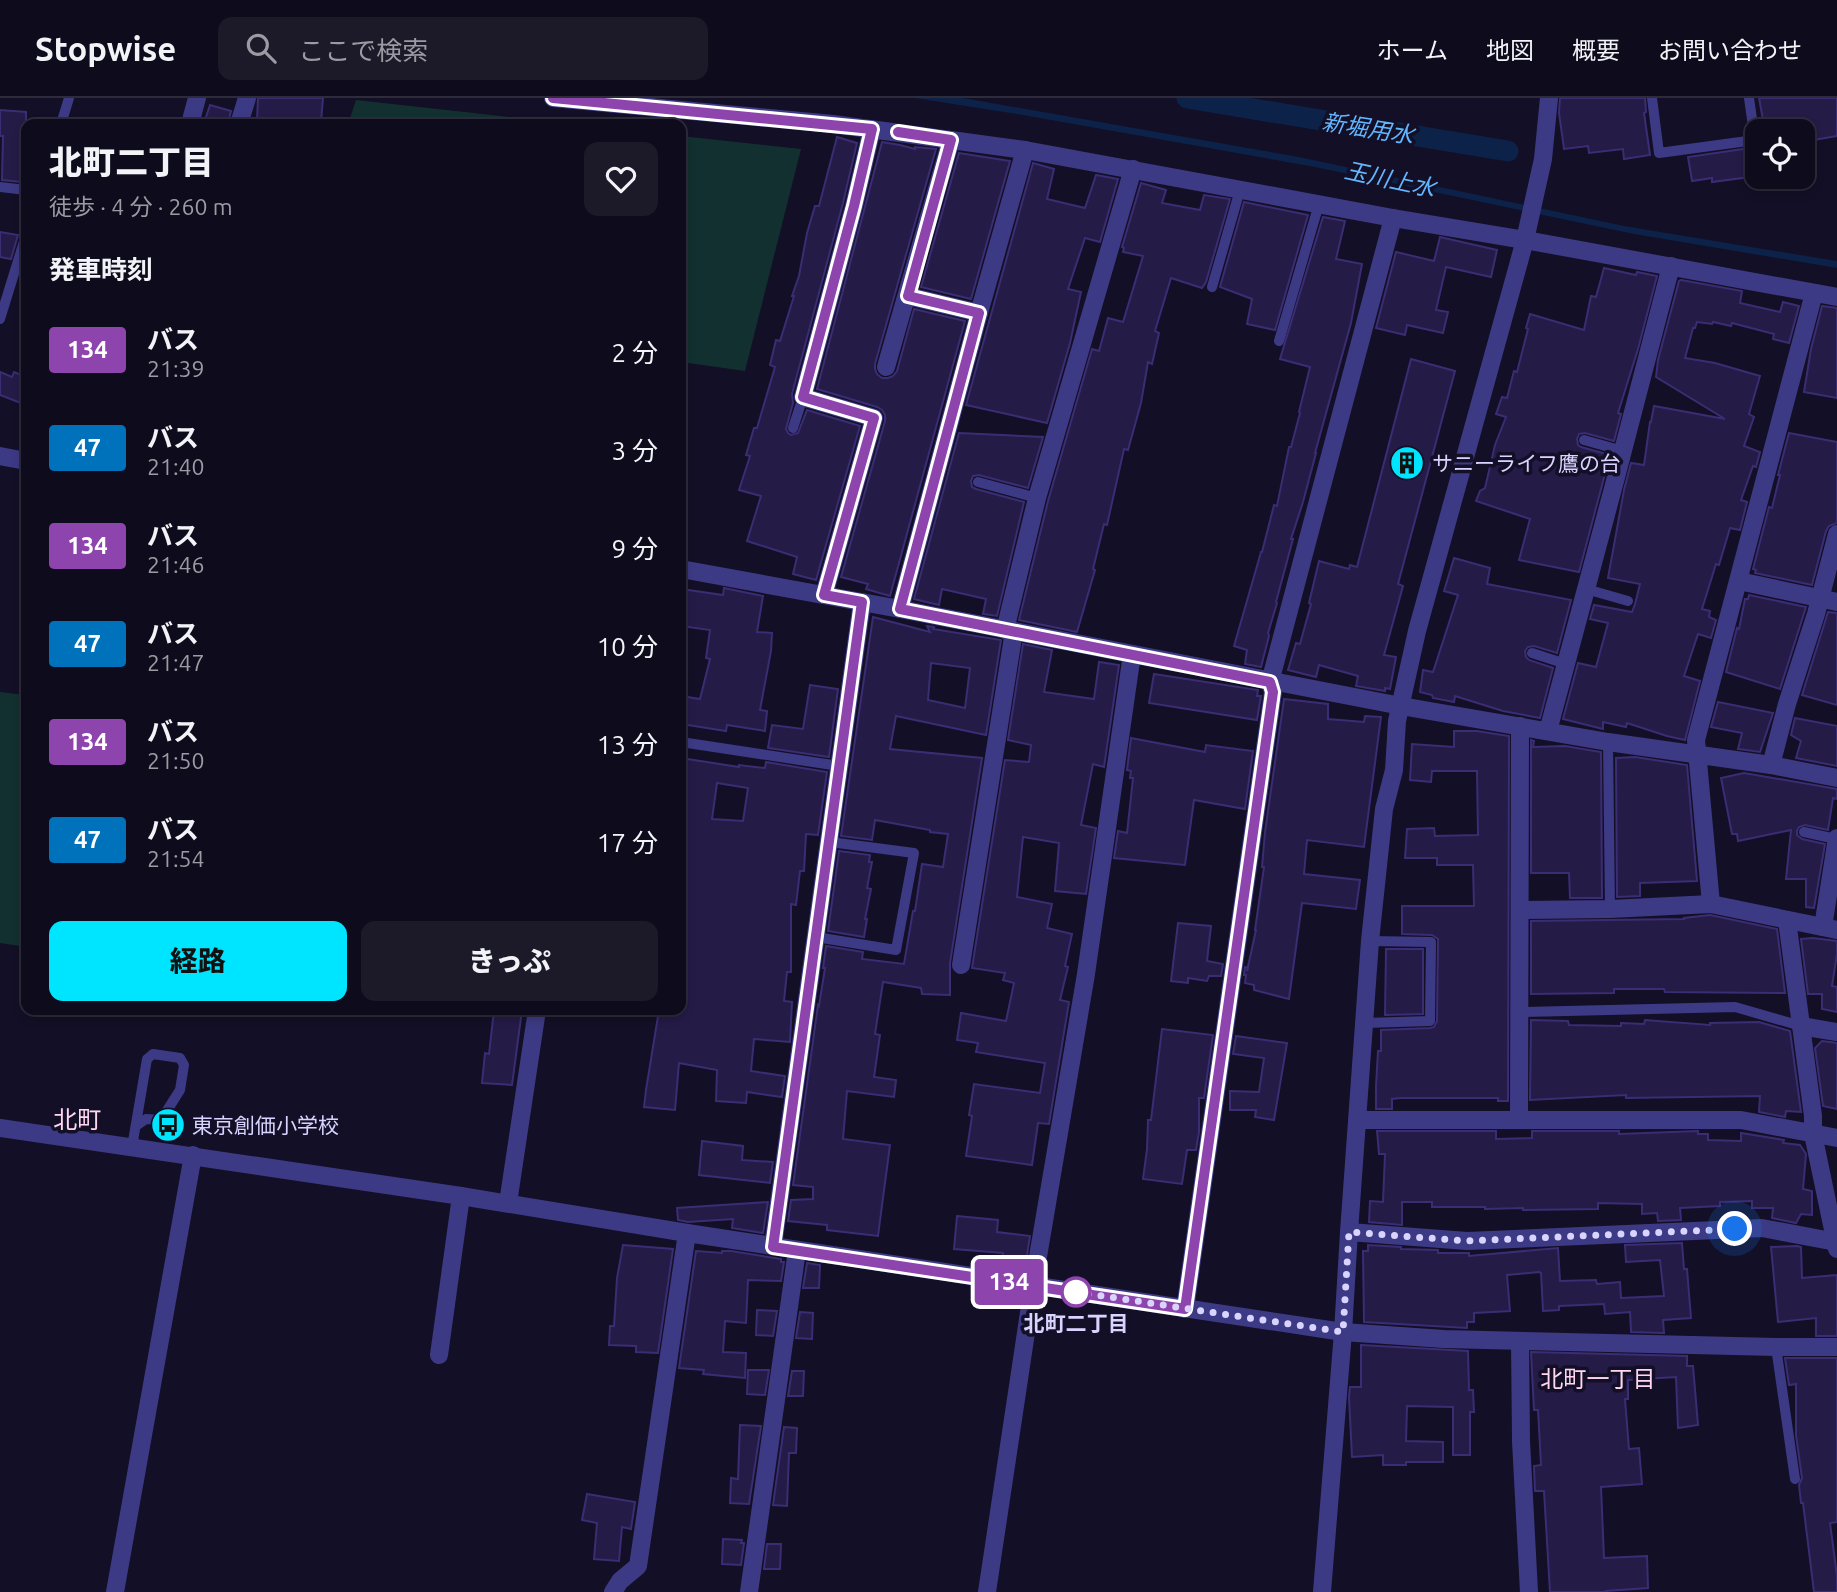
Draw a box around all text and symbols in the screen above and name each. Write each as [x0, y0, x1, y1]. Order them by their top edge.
search box [218, 17, 708, 80]
icon: search [242, 29, 280, 67]
text: Stopwise [35, 30, 176, 67]
text: ここで検索 [298, 36, 428, 65]
text: ホーム [1377, 37, 1448, 64]
text: 地図 [1486, 37, 1534, 64]
text: 概要 [1572, 37, 1620, 64]
text: お問い合わせ [1658, 37, 1802, 64]
water label: 新堀用水 [1321, 108, 1418, 148]
map controls [1745, 119, 1815, 189]
button: locate [1745, 119, 1815, 189]
button: heart [584, 142, 658, 216]
text: 北町二丁目 [49, 143, 214, 180]
water label: 玉川上水 [1342, 157, 1441, 201]
text: 徒歩 · 4 分 · 260 m [49, 194, 233, 219]
text: 発車時刻 [49, 255, 153, 284]
text: バス [147, 325, 199, 354]
text: 134 [67, 336, 108, 363]
text: 2 分 [611, 338, 658, 367]
text: 21:39 [147, 356, 205, 381]
text: バス [147, 423, 199, 452]
text: 47 [74, 434, 101, 461]
text: 3 分 [611, 436, 658, 465]
building icon: サニーライフ鷹の台 [1388, 444, 1426, 482]
place label: サニーライフ鷹の台 [1432, 451, 1621, 475]
text: 21:40 [147, 454, 205, 479]
text: バス [147, 521, 199, 550]
text: 134 [67, 532, 108, 559]
text: 9 分 [611, 534, 658, 563]
text: 21:46 [147, 552, 205, 577]
text: バス [147, 619, 199, 648]
text: 47 [74, 630, 101, 657]
text: 10 分 [597, 632, 658, 661]
text: 21:47 [147, 650, 205, 675]
text: バス [147, 717, 199, 746]
text: 134 [67, 728, 108, 755]
text: 13 分 [597, 730, 658, 759]
text: 21:50 [147, 748, 205, 773]
text: バス [147, 815, 199, 844]
text: 47 [74, 826, 101, 853]
text: 17 分 [597, 828, 658, 857]
text: 21:54 [147, 846, 205, 871]
button: 経路 [49, 921, 347, 1001]
button: きっぷ [361, 921, 658, 1001]
district label: 北町 [53, 1106, 101, 1133]
bus stop icon: 東京創価小学校 [149, 1106, 187, 1144]
place label: 東京創価小学校 [192, 1113, 339, 1137]
your location [1717, 1211, 1752, 1246]
line badge: 134 [969, 1259, 1049, 1305]
text: 134 [989, 1268, 1029, 1295]
marker: 北町二丁目 [1061, 1277, 1091, 1307]
place label: 北町二丁目 [1024, 1311, 1129, 1335]
district label: 北町一丁目 [1541, 1366, 1656, 1391]

